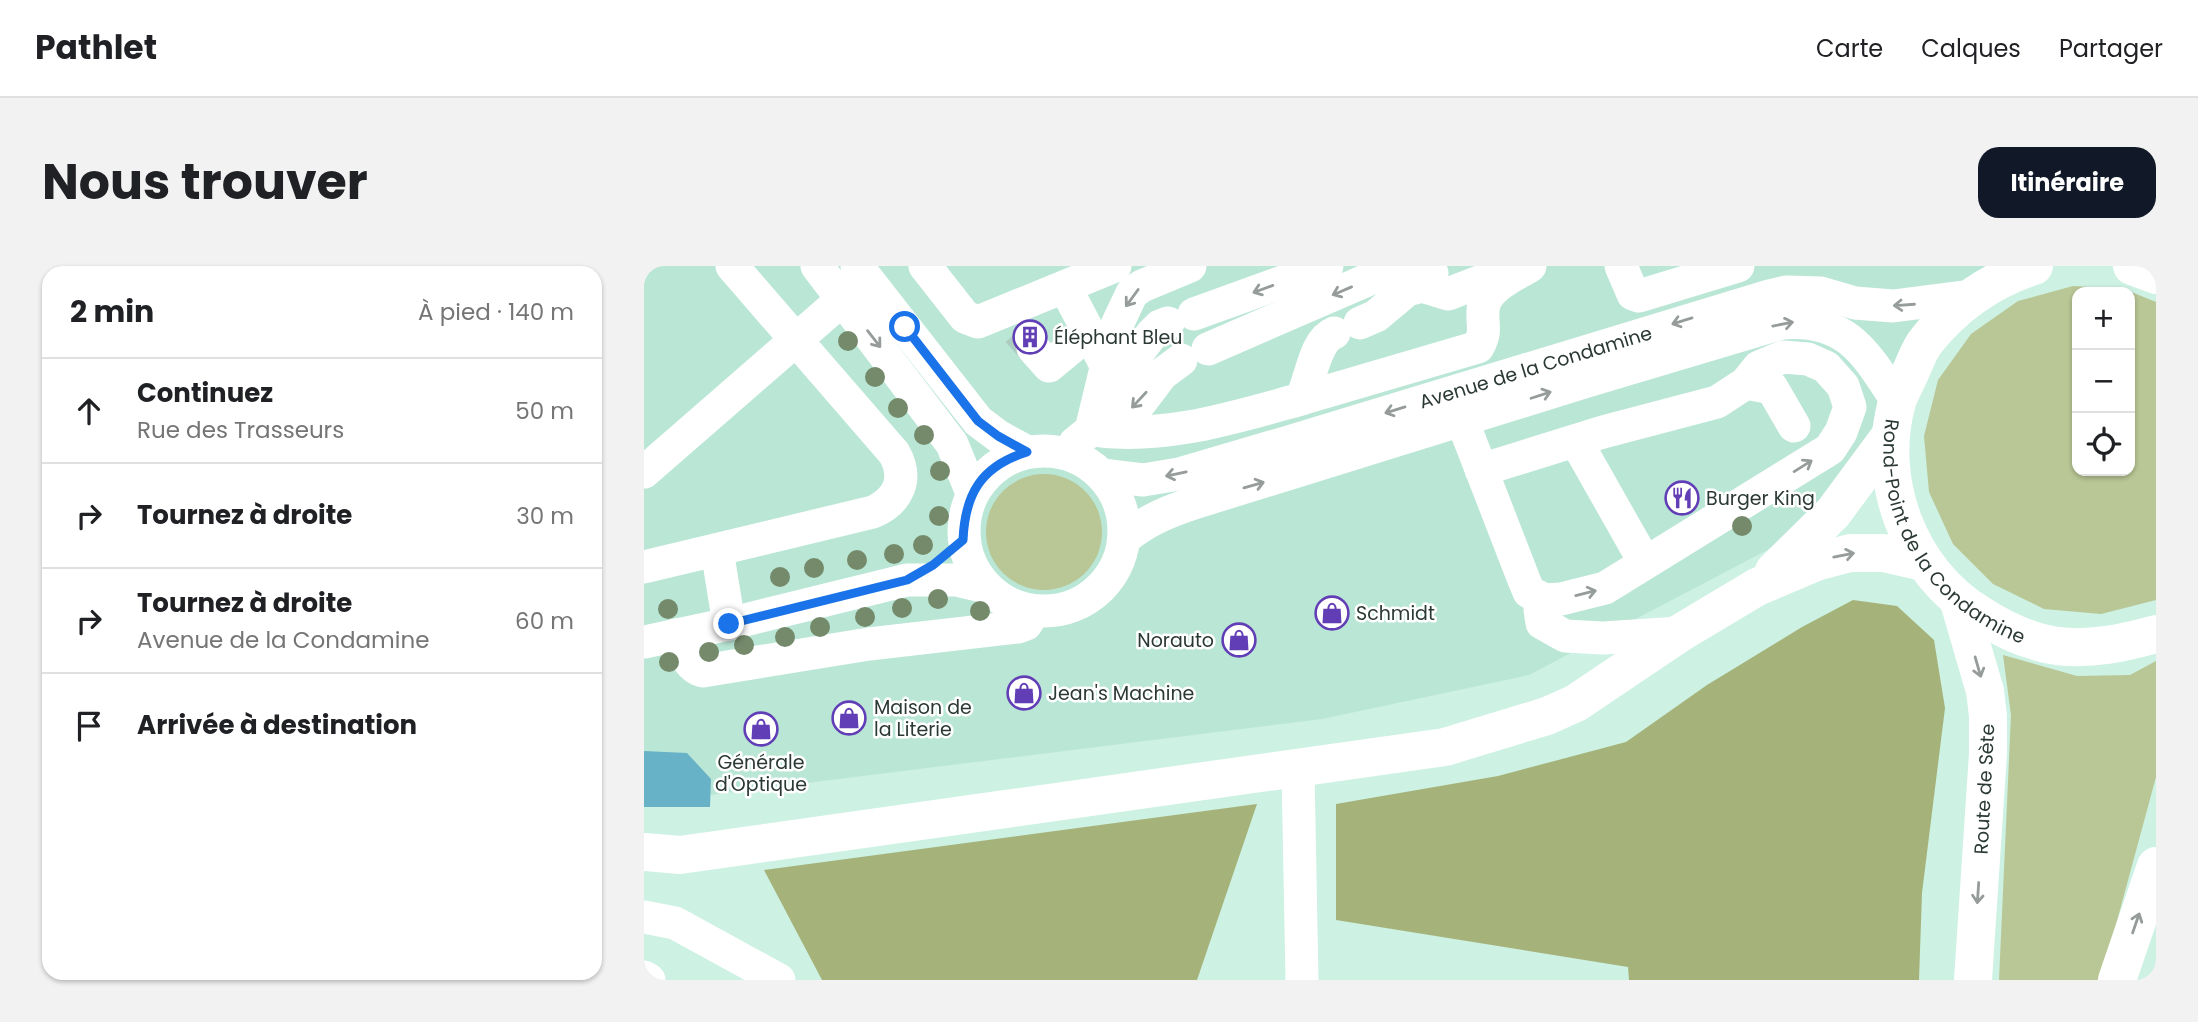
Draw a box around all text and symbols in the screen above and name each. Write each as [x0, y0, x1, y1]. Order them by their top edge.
text: Pathlet [35, 24, 157, 71]
text: Carte [1816, 32, 1883, 65]
text: Calques [1921, 32, 2021, 65]
text: Partager [2059, 32, 2163, 65]
button: Itinéraire [1978, 147, 2156, 218]
text: Nous trouver [42, 148, 368, 216]
one-way arrow [1253, 284, 1275, 296]
one-way arrow [1332, 285, 1354, 298]
map controls [2072, 287, 2135, 476]
button: + [2072, 287, 2135, 350]
one-way arrow [1125, 288, 1139, 307]
text: 2 min [70, 290, 154, 333]
text: À pied · 140 m [418, 296, 574, 328]
one-way arrow [1893, 299, 1916, 312]
route start [889, 311, 920, 342]
one-way arrow [1672, 316, 1694, 329]
one-way arrow [1771, 317, 1794, 330]
building icon: Éléphant Bleu [1011, 318, 1049, 356]
street label: Avenue de la Condamine [1416, 319, 1655, 415]
place label: Éléphant Bleu [1054, 324, 1182, 351]
one-way arrow [866, 330, 881, 348]
button: − [2072, 350, 2135, 413]
text: Continuez [137, 375, 273, 411]
one-way arrow [1530, 388, 1552, 401]
one-way arrow [1131, 391, 1148, 408]
icon: ahead [70, 392, 108, 430]
text: 50 m [515, 395, 574, 427]
one-way arrow [1384, 404, 1406, 417]
button: locate [2072, 413, 2135, 476]
text: Rue des Trasseurs [137, 414, 344, 446]
street label: Rond-Point de la Condamine [1876, 417, 2029, 650]
one-way arrow [1792, 458, 1812, 472]
one-way arrow [1165, 467, 1188, 481]
one-way arrow [1243, 478, 1265, 491]
restaurant icon: Burger King [1663, 479, 1701, 517]
place label: Burger King [1706, 485, 1815, 512]
icon: right [70, 497, 108, 535]
text: Tournez à droite [137, 497, 352, 533]
text: 30 m [516, 500, 574, 532]
one-way arrow [1832, 548, 1855, 562]
text: Tournez à droite [137, 585, 352, 621]
one-way arrow [1574, 586, 1597, 599]
shop icon: Schmidt [1313, 594, 1351, 632]
place label: Schmidt [1356, 600, 1435, 627]
icon: right [70, 602, 108, 640]
text: 60 m [515, 605, 574, 637]
route end [713, 608, 744, 639]
shop icon: Norauto [1220, 621, 1258, 659]
text: Avenue de la Condamine [137, 624, 429, 656]
place label: Norauto [1137, 627, 1214, 654]
one-way arrow [1973, 656, 1986, 678]
shop icon: Jean's Machine [1005, 674, 1043, 712]
place label: Jean's Machine [1048, 680, 1194, 707]
place label: Maison de la Literie [874, 694, 972, 743]
shop icon: Maison de la Literie [830, 699, 868, 737]
icon: arrive [70, 707, 108, 745]
text: Arrivée à destination [137, 707, 417, 743]
shop icon: Générale d'Optique [742, 710, 780, 748]
street label: Route de Sète [1968, 723, 2001, 855]
place label: Générale d'Optique [715, 749, 807, 798]
one-way arrow [1972, 882, 1985, 905]
one-way arrow [2131, 912, 2143, 934]

